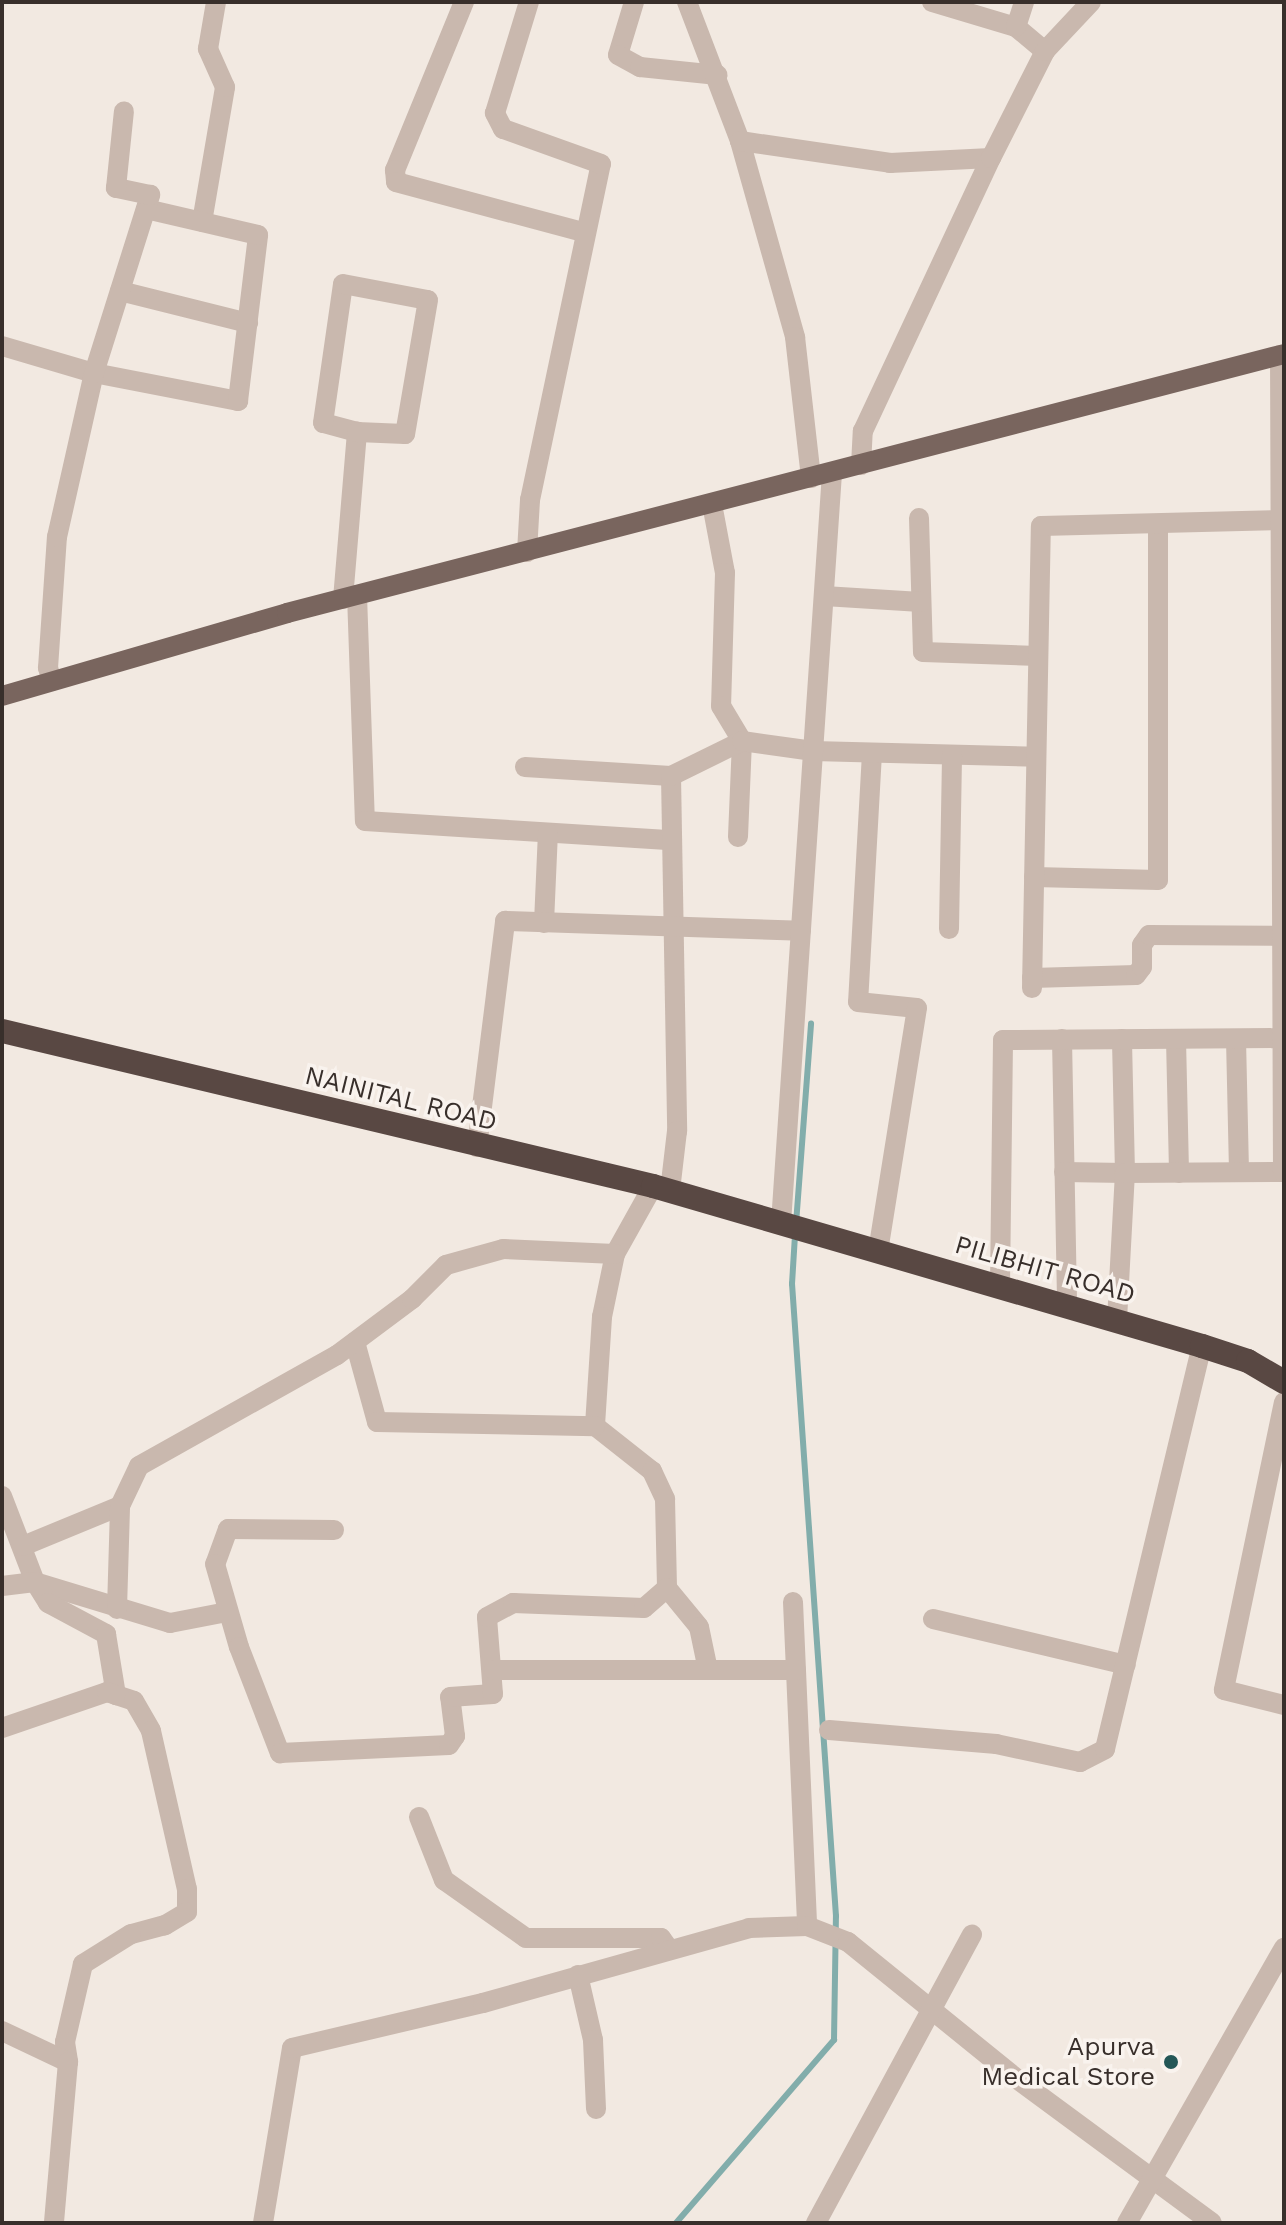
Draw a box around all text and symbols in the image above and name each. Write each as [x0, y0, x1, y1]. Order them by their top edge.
street label: NAINITAL ROAD [301, 1060, 501, 1138]
street label: PILIBHIT ROAD [951, 1229, 1139, 1311]
place label: Apurva Medical Store [980, 2031, 1155, 2092]
marker: Apurva Medical Store [1162, 2053, 1180, 2071]

